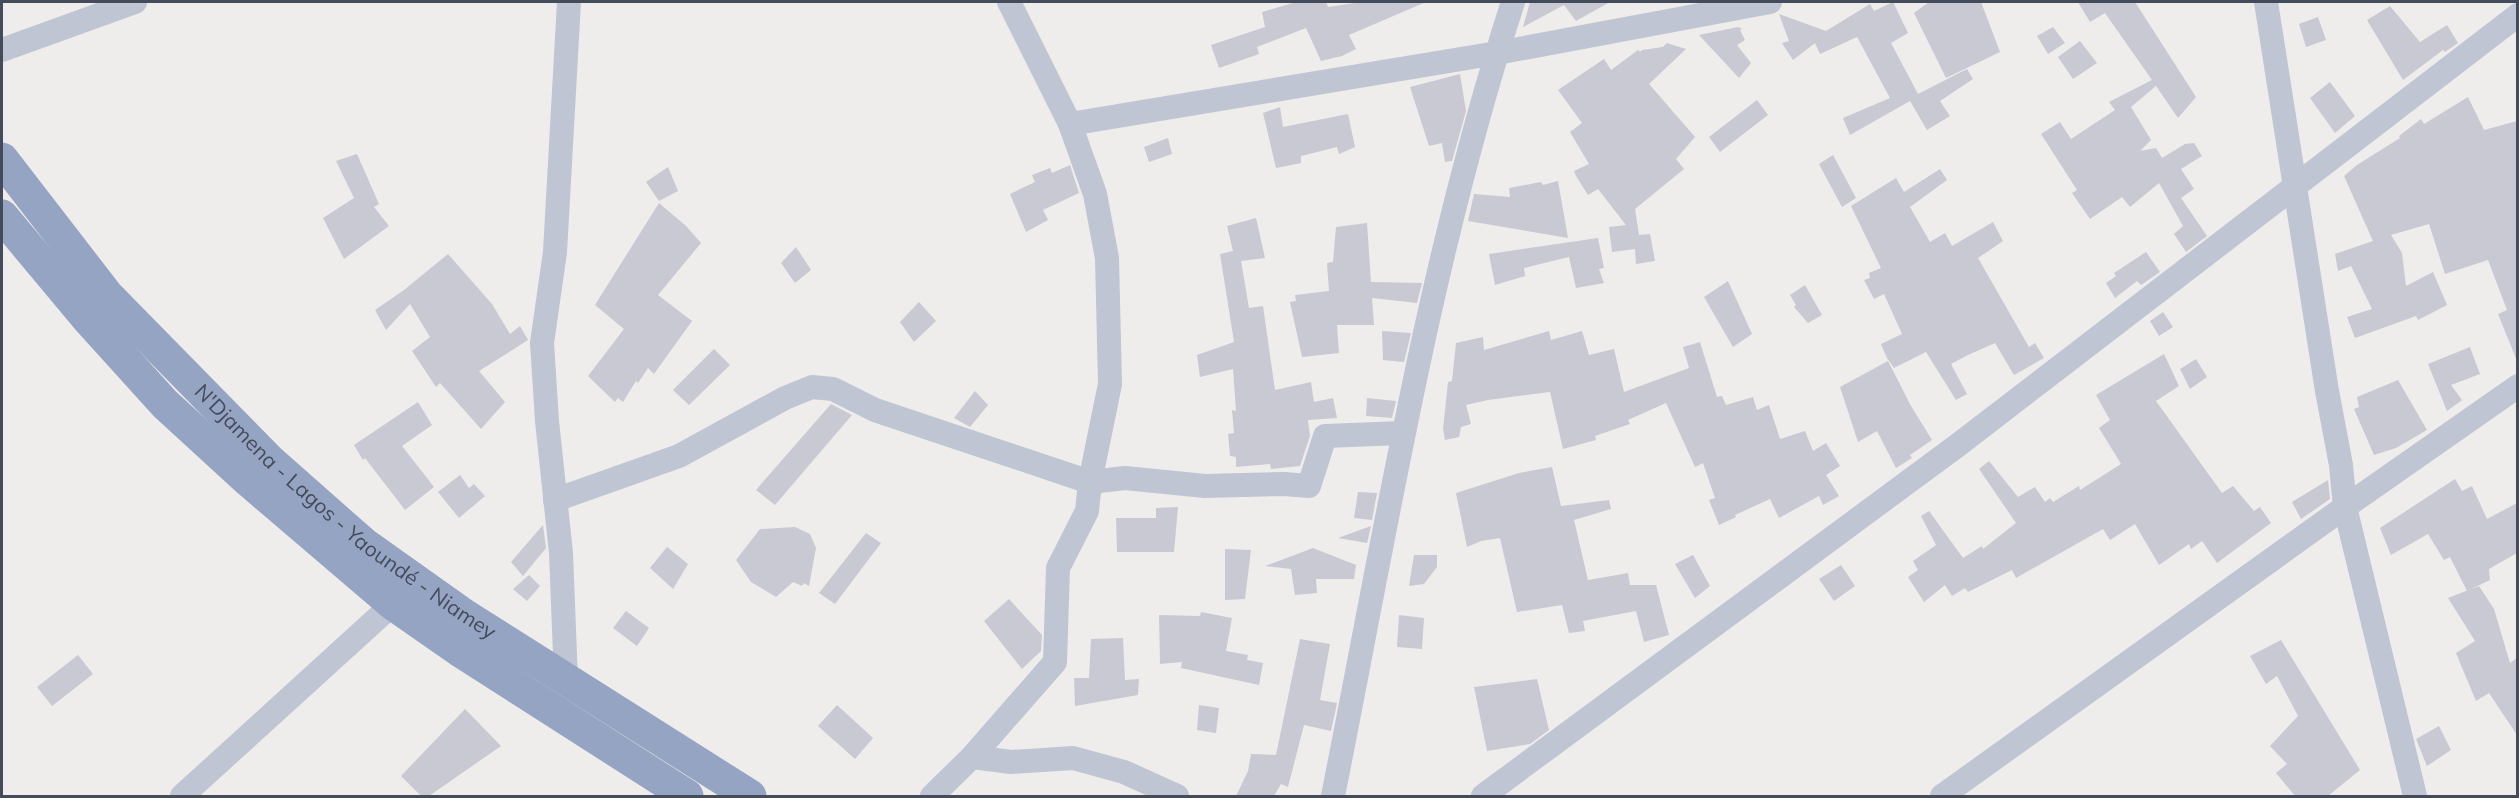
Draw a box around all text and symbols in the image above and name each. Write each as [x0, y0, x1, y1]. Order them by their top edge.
street label: N'Djamena - Lagos - Yaoundé - Niamey [190, 378, 501, 644]

